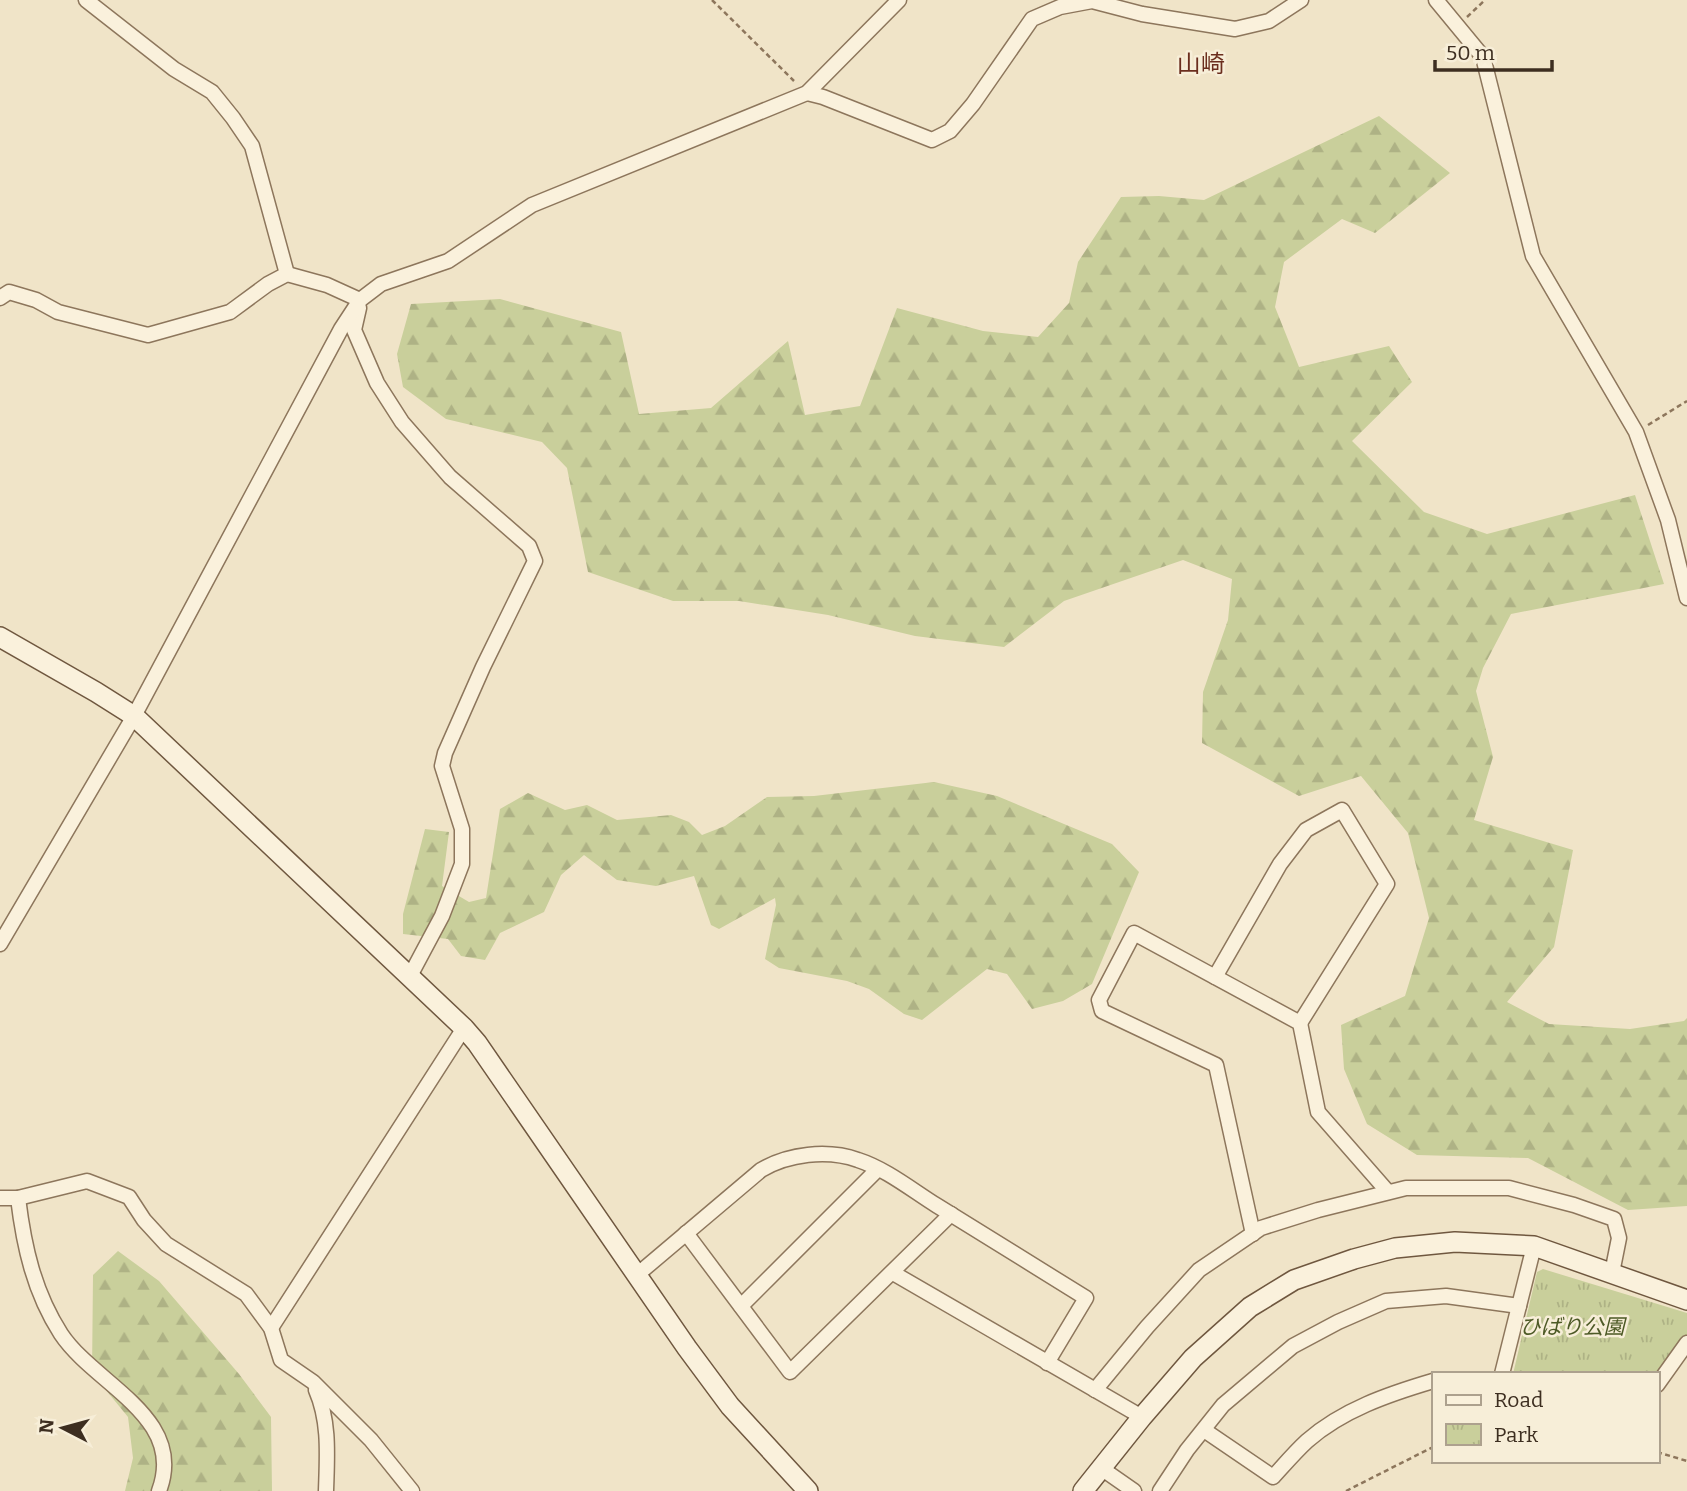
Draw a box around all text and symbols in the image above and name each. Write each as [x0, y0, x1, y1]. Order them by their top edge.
scale bar [1435, 28, 1552, 72]
text: 50 m [1446, 40, 1495, 66]
district label: 山崎 [1177, 50, 1225, 78]
park label: ひばり公園 [1520, 1314, 1627, 1340]
legend [1432, 1372, 1659, 1463]
text: Road [1494, 1387, 1543, 1413]
north arrow [28, 1393, 98, 1463]
text: N [34, 1417, 59, 1435]
text: Park [1494, 1422, 1538, 1448]

